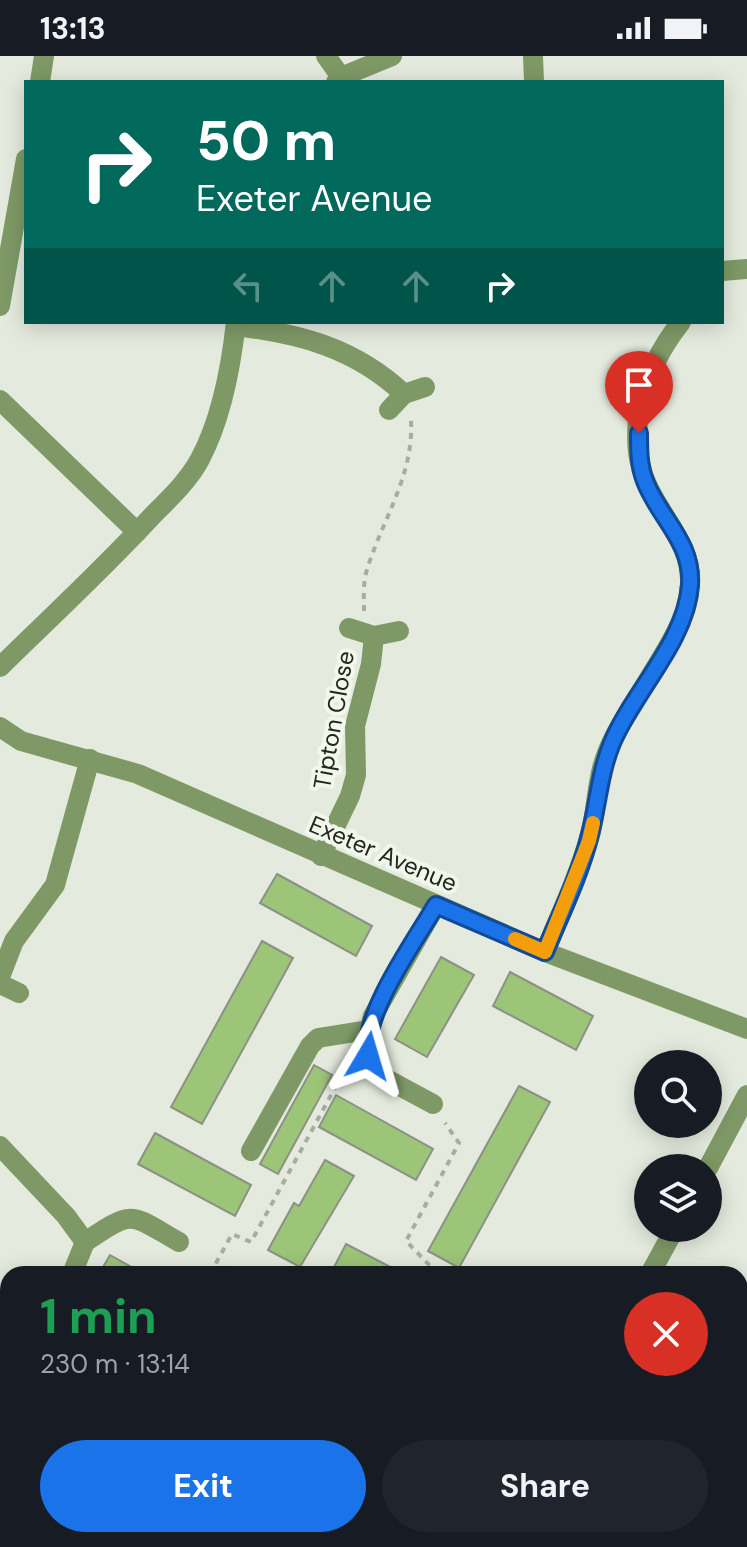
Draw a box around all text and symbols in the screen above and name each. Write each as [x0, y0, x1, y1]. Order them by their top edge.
text: 13:13 [40, 9, 106, 48]
text: 50 m [196, 104, 336, 177]
icon: right [64, 112, 168, 216]
text: Exeter Avenue [196, 175, 433, 222]
icon: left [226, 264, 270, 308]
icon: ahead [310, 264, 354, 308]
icon: ahead [394, 264, 438, 308]
icon: right [478, 264, 522, 308]
pin [605, 351, 673, 433]
icon: arrive [617, 363, 661, 407]
street label: Tipton Close [306, 648, 361, 791]
street label: Exeter Avenue [305, 808, 462, 899]
position arrow [326, 1014, 410, 1098]
map controls [634, 1050, 722, 1242]
button: search [634, 1050, 722, 1138]
button: layers [634, 1154, 722, 1242]
text: 1 min [40, 1285, 157, 1348]
button: close [624, 1292, 708, 1376]
text: 230 m · 13:14 [40, 1347, 190, 1381]
button: Exit [40, 1440, 366, 1532]
button: Share [382, 1440, 708, 1532]

